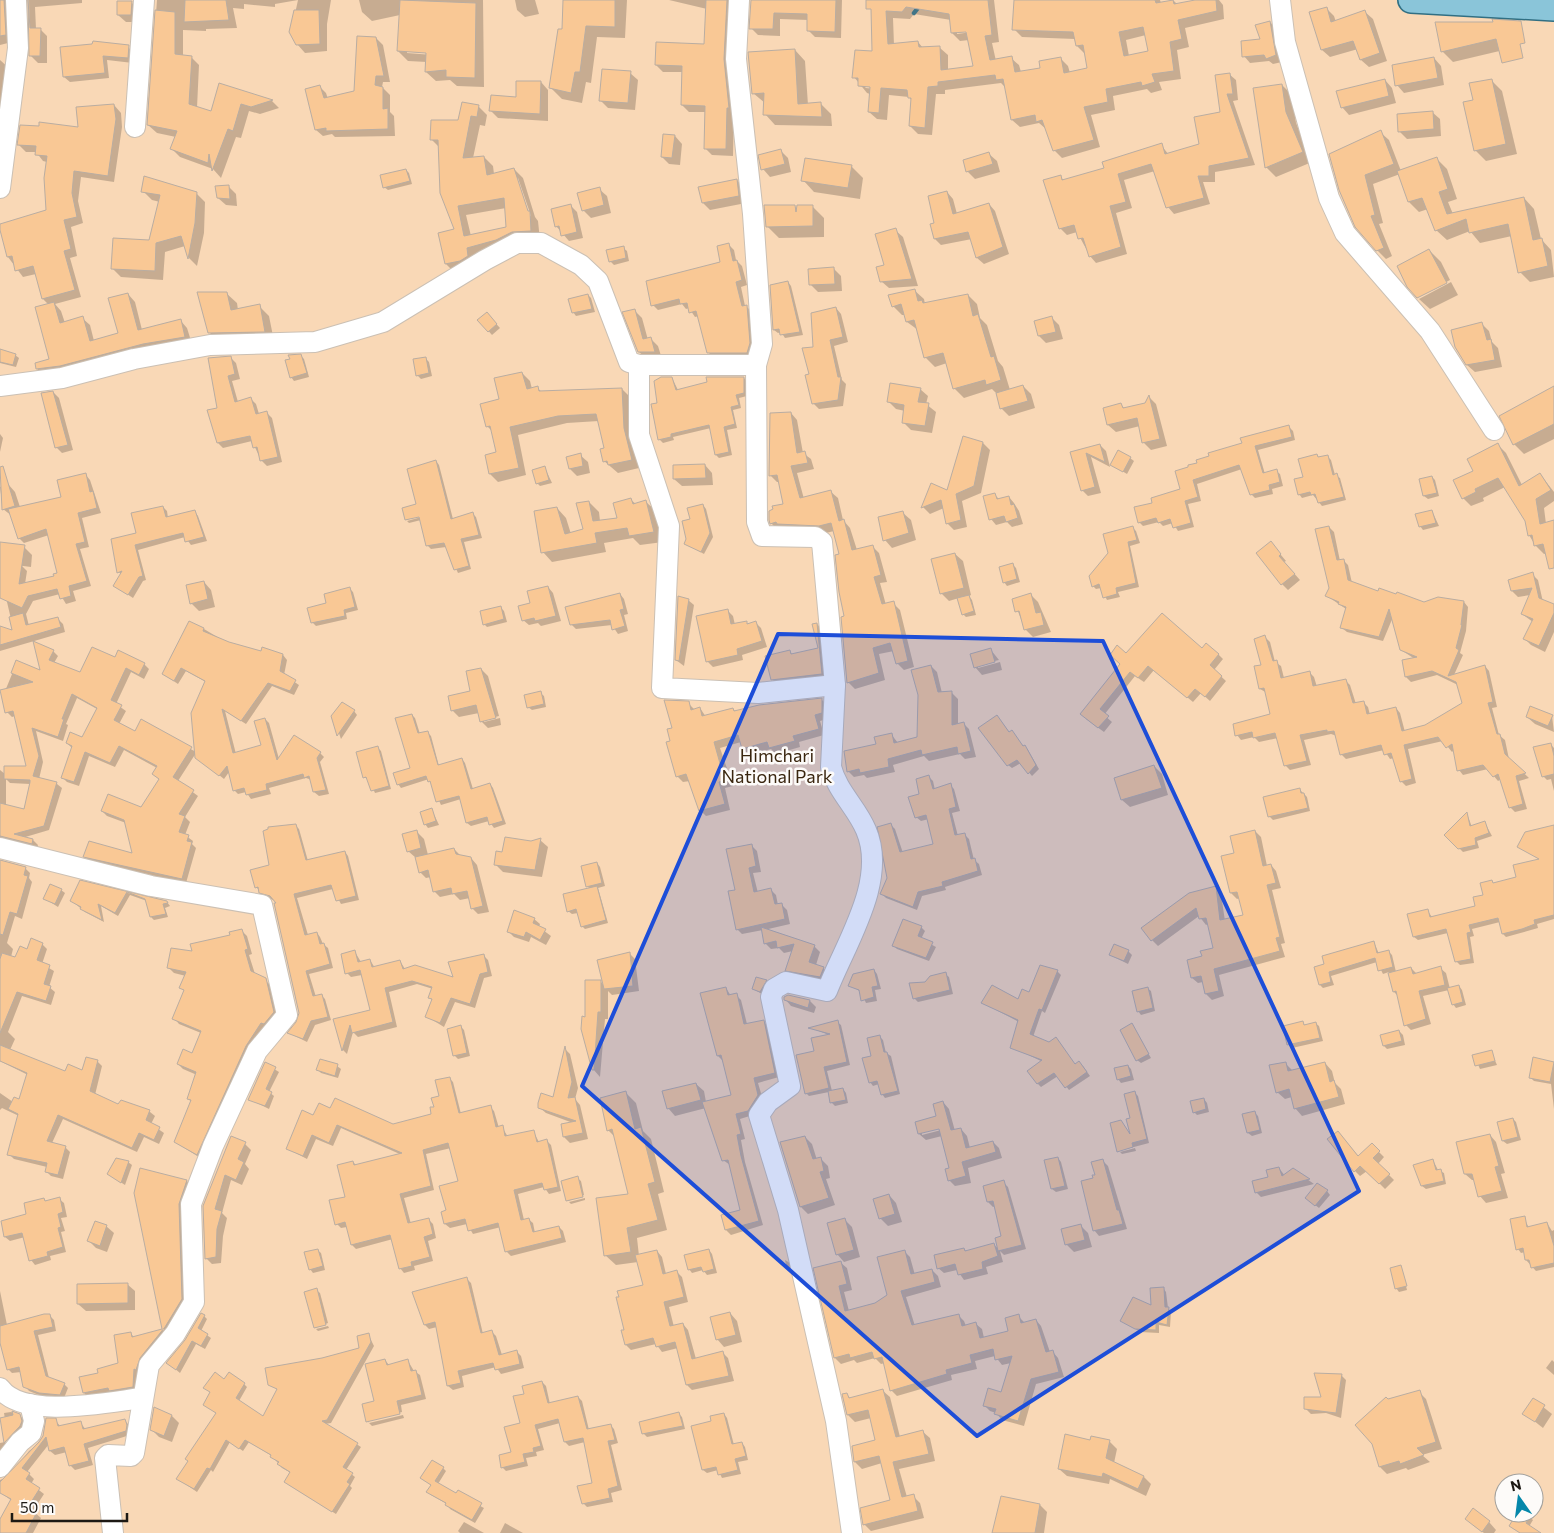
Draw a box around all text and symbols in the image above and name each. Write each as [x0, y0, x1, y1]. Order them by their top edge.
park label: Himchari National Park [721, 744, 833, 787]
north arrow [1494, 1473, 1544, 1523]
text: N [1509, 1475, 1523, 1494]
scale bar [12, 1490, 128, 1522]
text: 50 m [20, 1498, 54, 1516]

